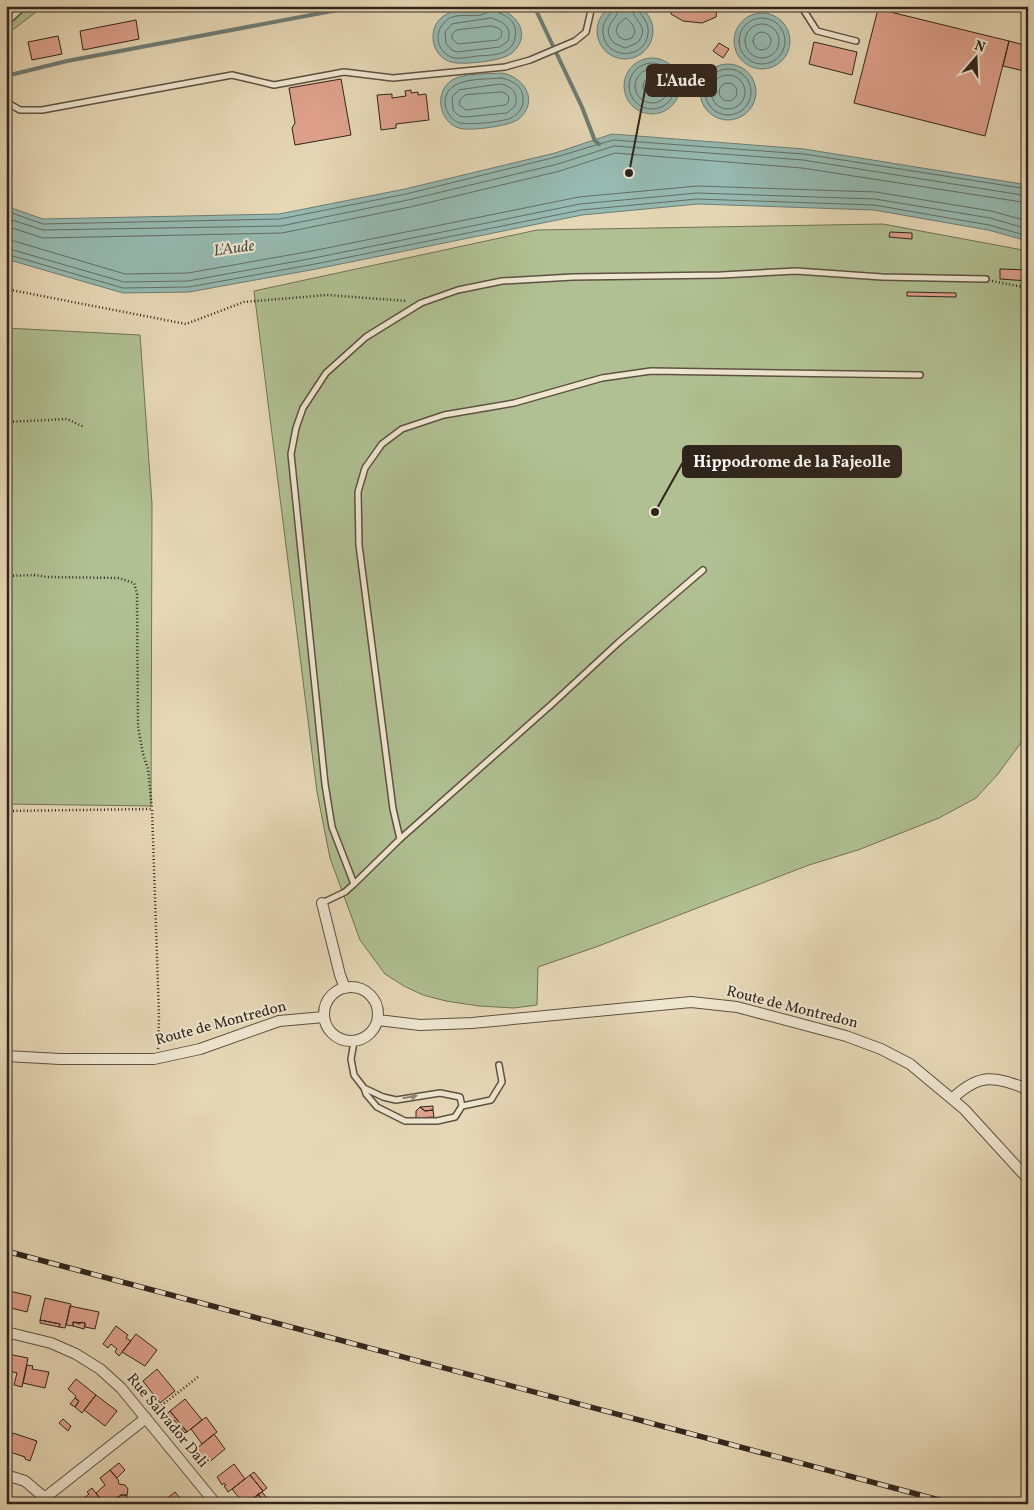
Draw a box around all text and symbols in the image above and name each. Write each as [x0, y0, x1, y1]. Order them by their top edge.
north arrow [952, 32, 1002, 82]
text: N [972, 36, 988, 58]
callout: L'Aude [647, 65, 716, 96]
text: L'Aude [657, 71, 705, 93]
water label: L'Aude [212, 235, 256, 263]
callout: Hippodrome de la Fajeolle [683, 446, 901, 477]
text: Hippodrome de la Fajeolle [693, 452, 891, 474]
street label: Route de Montredon [724, 981, 860, 1035]
street label: Route de Montredon [153, 996, 289, 1052]
one-way arrow [402, 1093, 418, 1101]
street label: Rue Salvador Dali [121, 1369, 213, 1473]

